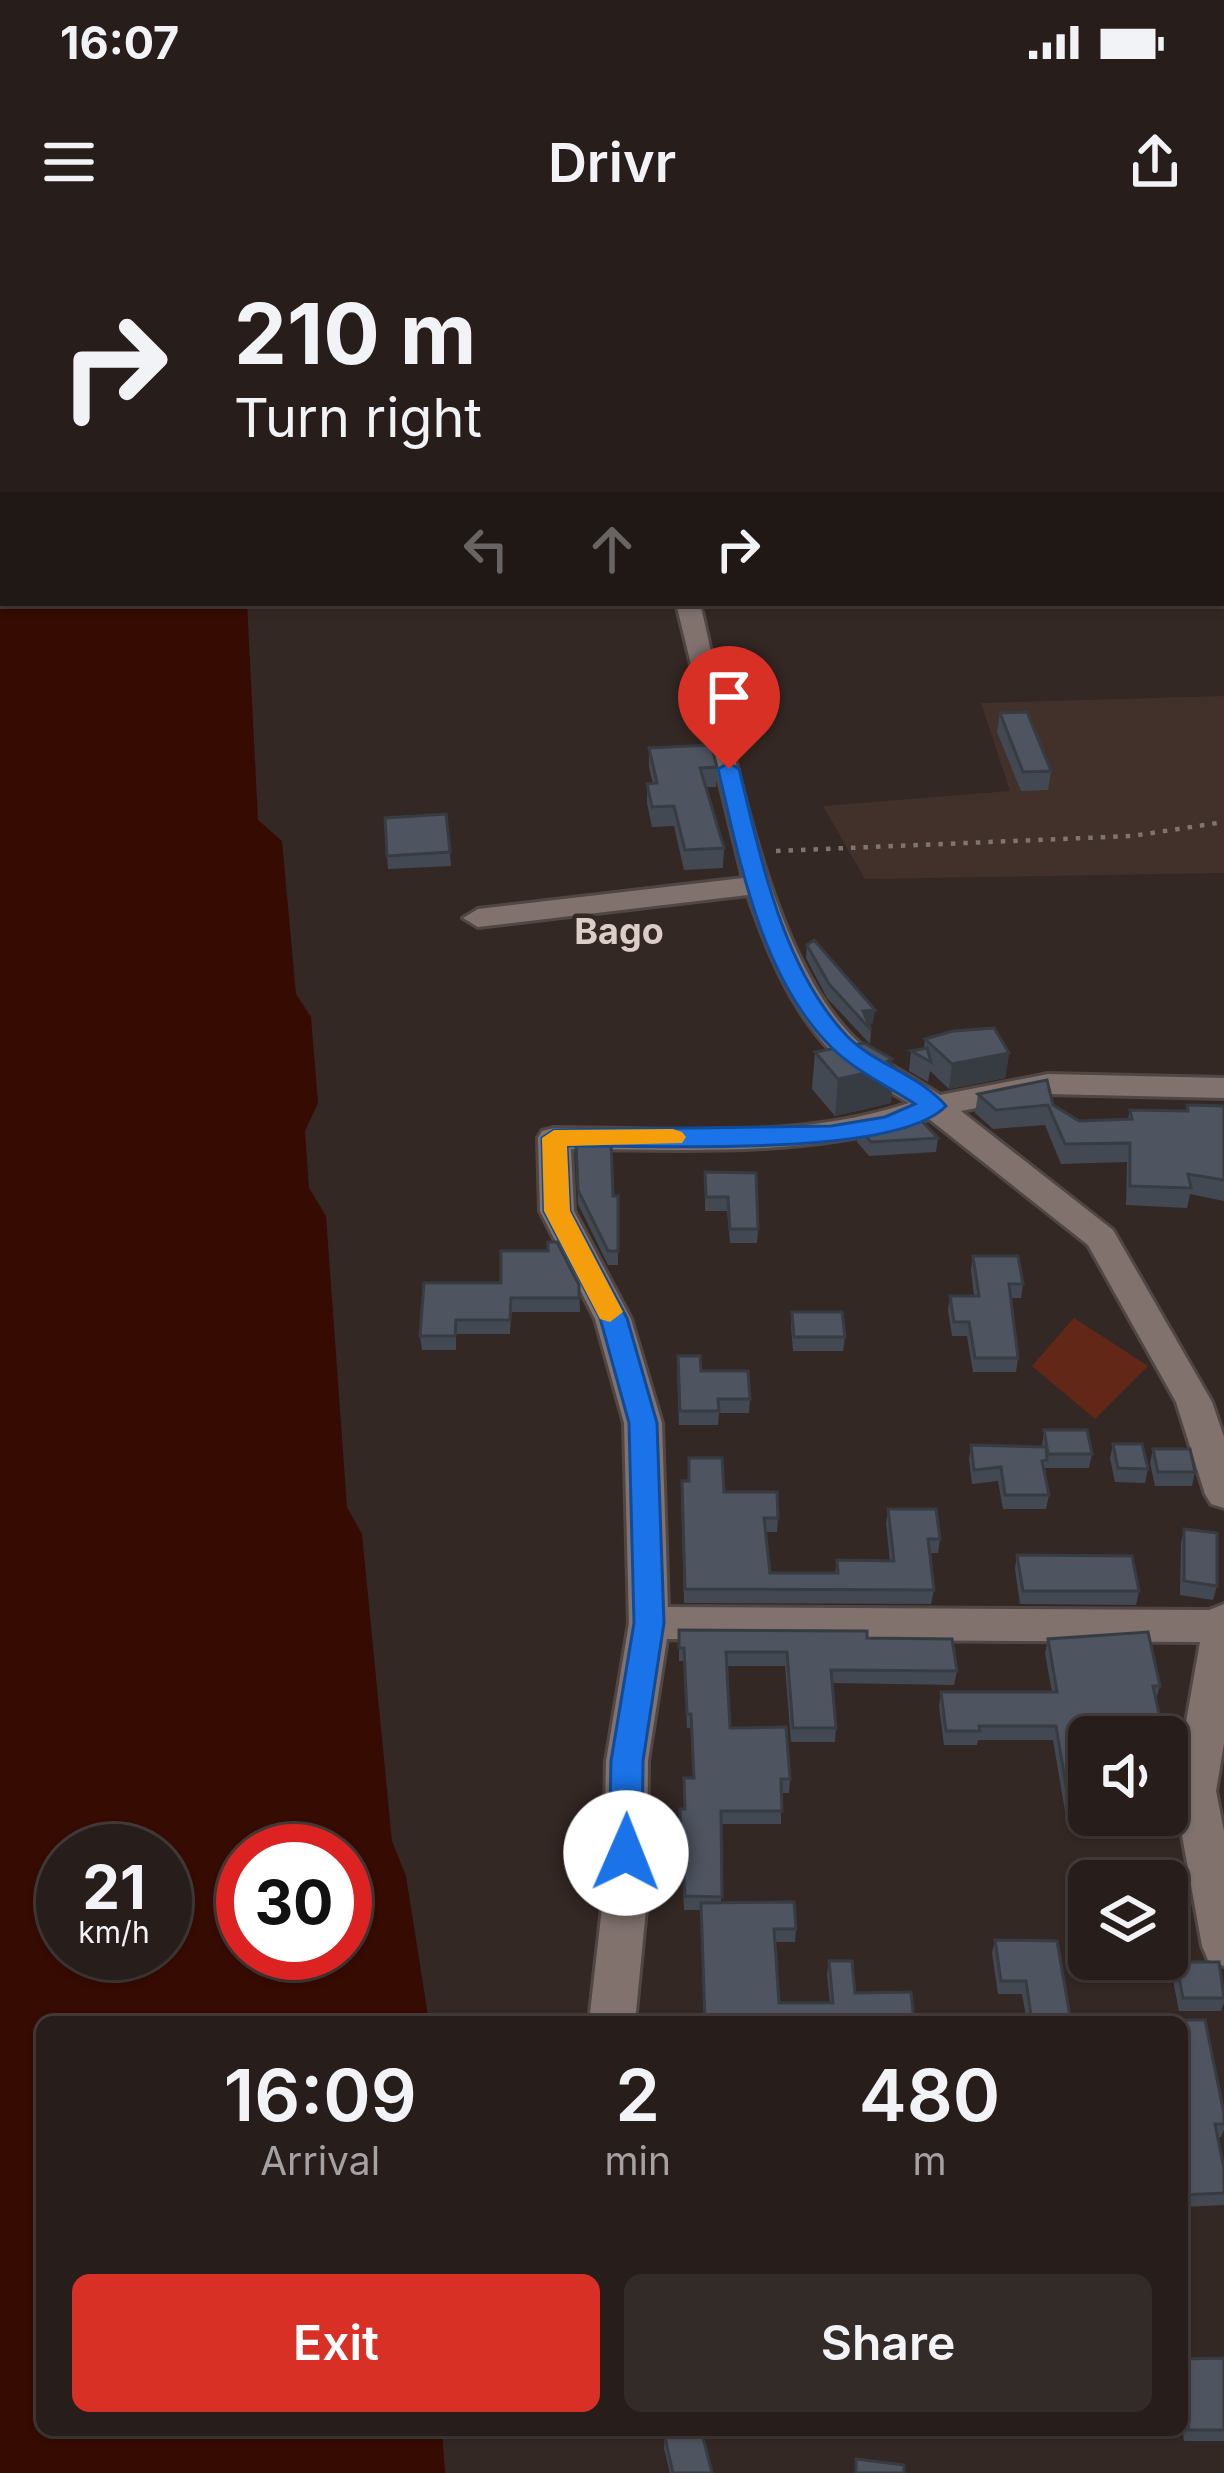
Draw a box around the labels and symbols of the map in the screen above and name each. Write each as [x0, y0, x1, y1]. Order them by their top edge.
pin [678, 646, 780, 769]
district label: Bago [574, 909, 664, 953]
position arrow [563, 1790, 689, 1916]
speed limit sign: 30 [216, 1824, 372, 1980]

